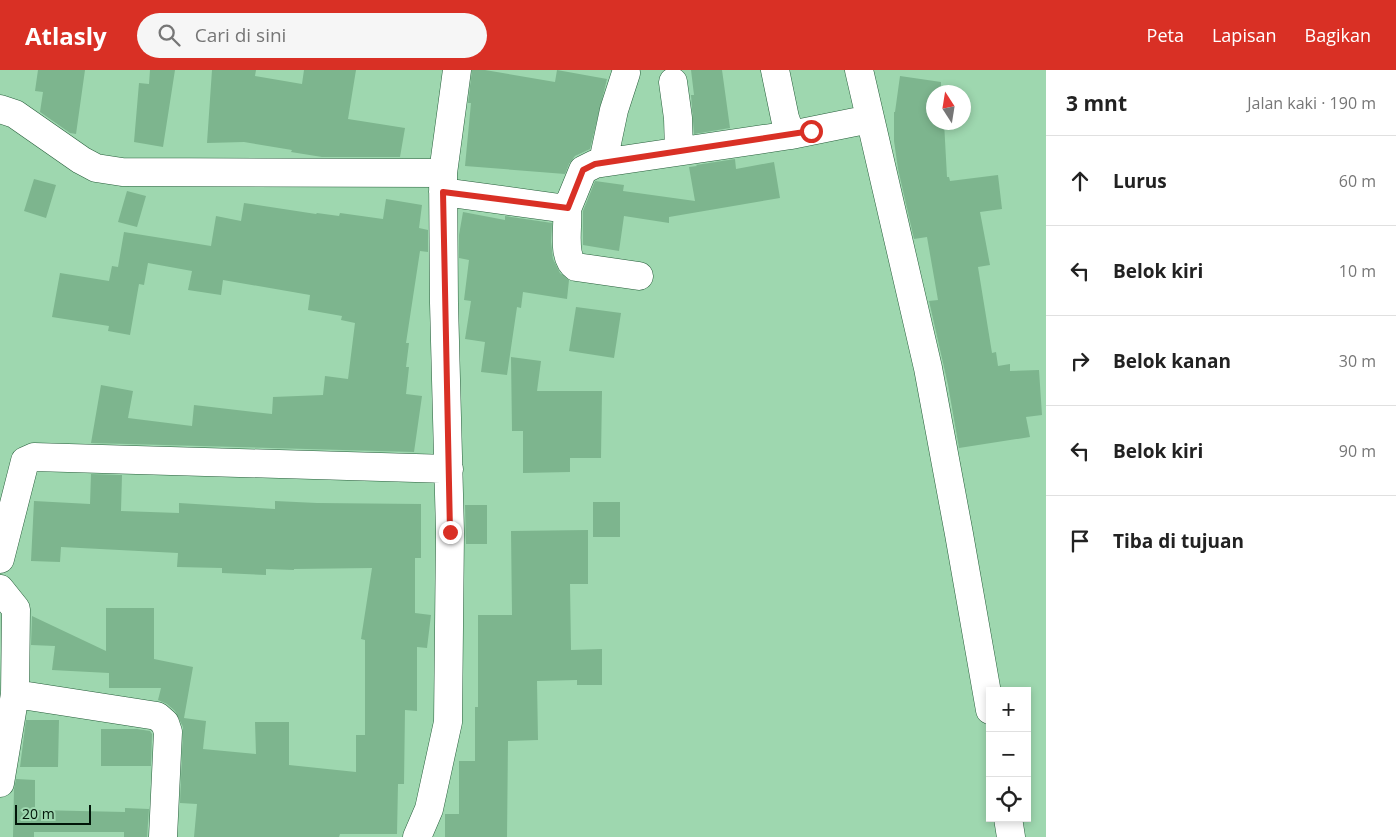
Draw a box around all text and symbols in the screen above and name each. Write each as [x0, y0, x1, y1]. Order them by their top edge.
search box [137, 13, 487, 58]
text: Atlasly [25, 19, 107, 52]
icon: search [155, 21, 183, 49]
text: Cari di sini [195, 22, 286, 48]
text: Peta [1147, 23, 1184, 47]
text: Lapisan [1212, 23, 1277, 47]
text: Bagikan [1305, 23, 1371, 47]
north arrow [926, 85, 971, 130]
text: 3 mnt [1066, 89, 1127, 117]
text: Jalan kaki · 190 m [1247, 92, 1376, 114]
route start [800, 120, 823, 143]
icon: ahead [1066, 167, 1094, 195]
text: Lurus [1113, 168, 1167, 194]
text: 60 m [1339, 170, 1376, 192]
icon: left [1066, 257, 1094, 285]
text: Belok kiri [1113, 258, 1203, 284]
text: 10 m [1339, 260, 1376, 282]
icon: right [1066, 347, 1094, 375]
text: Belok kanan [1113, 348, 1231, 374]
text: 30 m [1339, 350, 1376, 372]
icon: left [1066, 437, 1094, 465]
text: Belok kiri [1113, 438, 1203, 464]
text: 90 m [1339, 440, 1376, 462]
route end [439, 521, 462, 544]
icon: arrive [1066, 527, 1094, 555]
text: Tiba di tujuan [1113, 528, 1244, 554]
map controls [986, 687, 1031, 822]
button: + [986, 687, 1031, 732]
button: − [986, 732, 1031, 777]
button: locate [986, 777, 1031, 822]
scale bar [15, 802, 91, 825]
text: 20 m [22, 804, 55, 823]

